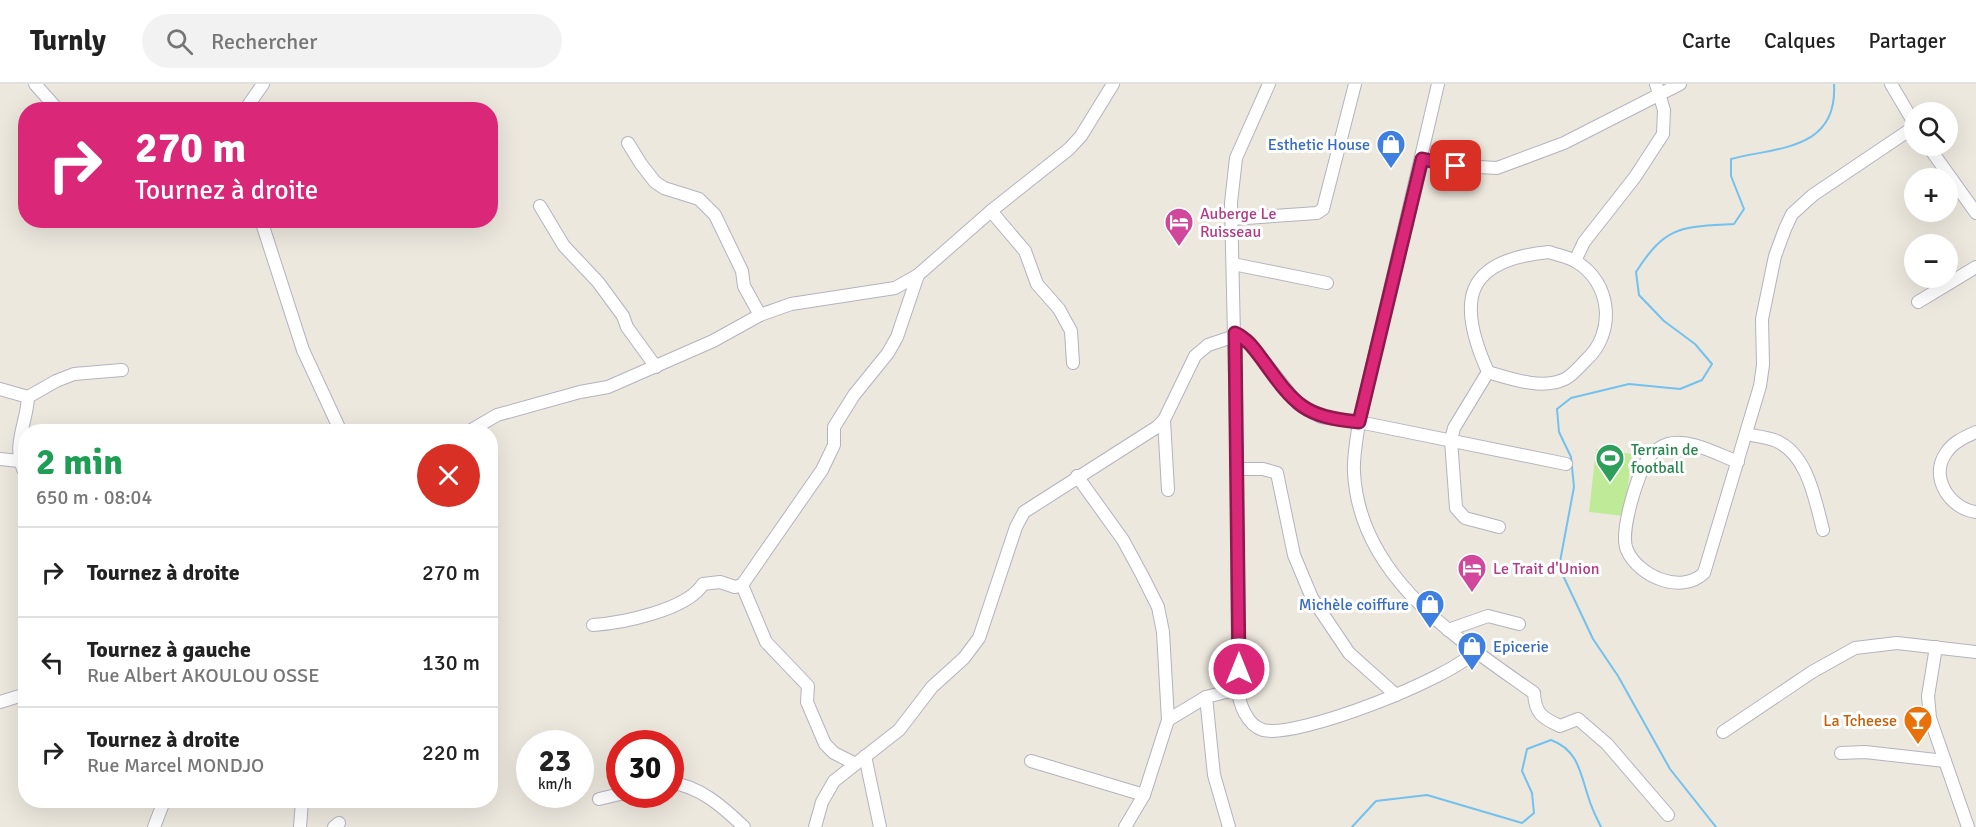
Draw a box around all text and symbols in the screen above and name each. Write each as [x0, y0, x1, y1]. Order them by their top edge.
search box [142, 14, 562, 68]
text: Turnly [30, 24, 106, 58]
icon: search [163, 25, 196, 58]
text: Rechercher [211, 28, 317, 55]
text: Carte [1682, 28, 1731, 54]
text: Calques [1764, 28, 1835, 54]
text: Partager [1868, 28, 1946, 54]
map controls [1904, 102, 1958, 288]
button: search [1904, 102, 1958, 156]
text: 270 m [135, 123, 246, 174]
icon: right [36, 126, 114, 204]
shop icon: Esthetic House [1375, 128, 1407, 170]
place label: Esthetic House [1268, 135, 1370, 155]
pin [1430, 140, 1481, 191]
icon: arrive [1439, 149, 1472, 182]
button: + [1904, 168, 1958, 222]
text: Tournez à droite [135, 174, 318, 207]
place label: Auberge Le Ruisseau [1200, 204, 1276, 242]
hotel icon: Auberge Le Ruisseau [1163, 206, 1195, 248]
button: − [1904, 234, 1958, 288]
text: 2 min [36, 440, 123, 485]
place label: Terrain de football [1631, 440, 1698, 478]
sports icon: Terrain de football [1594, 442, 1626, 484]
button: close [417, 444, 480, 507]
text: 650 m · 08:04 [36, 485, 152, 510]
hotel icon: Le Trait d'Union [1456, 552, 1488, 594]
icon: right [36, 556, 69, 589]
text: Tournez à droite [87, 559, 240, 586]
text: 270 m [422, 559, 480, 586]
place label: Le Trait d'Union [1493, 559, 1599, 579]
shop icon: Michèle coiffure [1414, 588, 1446, 630]
place label: Michèle coiffure [1299, 595, 1409, 615]
shop icon: Epicerie [1456, 630, 1488, 672]
text: Tournez à gauche [87, 636, 251, 663]
position arrow [1207, 637, 1271, 701]
place label: Epicerie [1493, 637, 1549, 657]
icon: left [36, 646, 69, 679]
text: 130 m [422, 649, 480, 676]
text: Rue Albert AKOULOU OSSE [87, 663, 320, 688]
bar icon: La Tcheese [1902, 704, 1934, 746]
place label: La Tcheese [1823, 711, 1897, 731]
text: Tournez à droite [87, 726, 240, 753]
speed limit sign: 30 [606, 730, 684, 808]
icon: right [36, 736, 69, 769]
text: 220 m [422, 739, 480, 766]
text: 23 [539, 743, 571, 780]
text: Rue Marcel MONDJO [87, 753, 264, 778]
text: km/h [538, 775, 572, 793]

